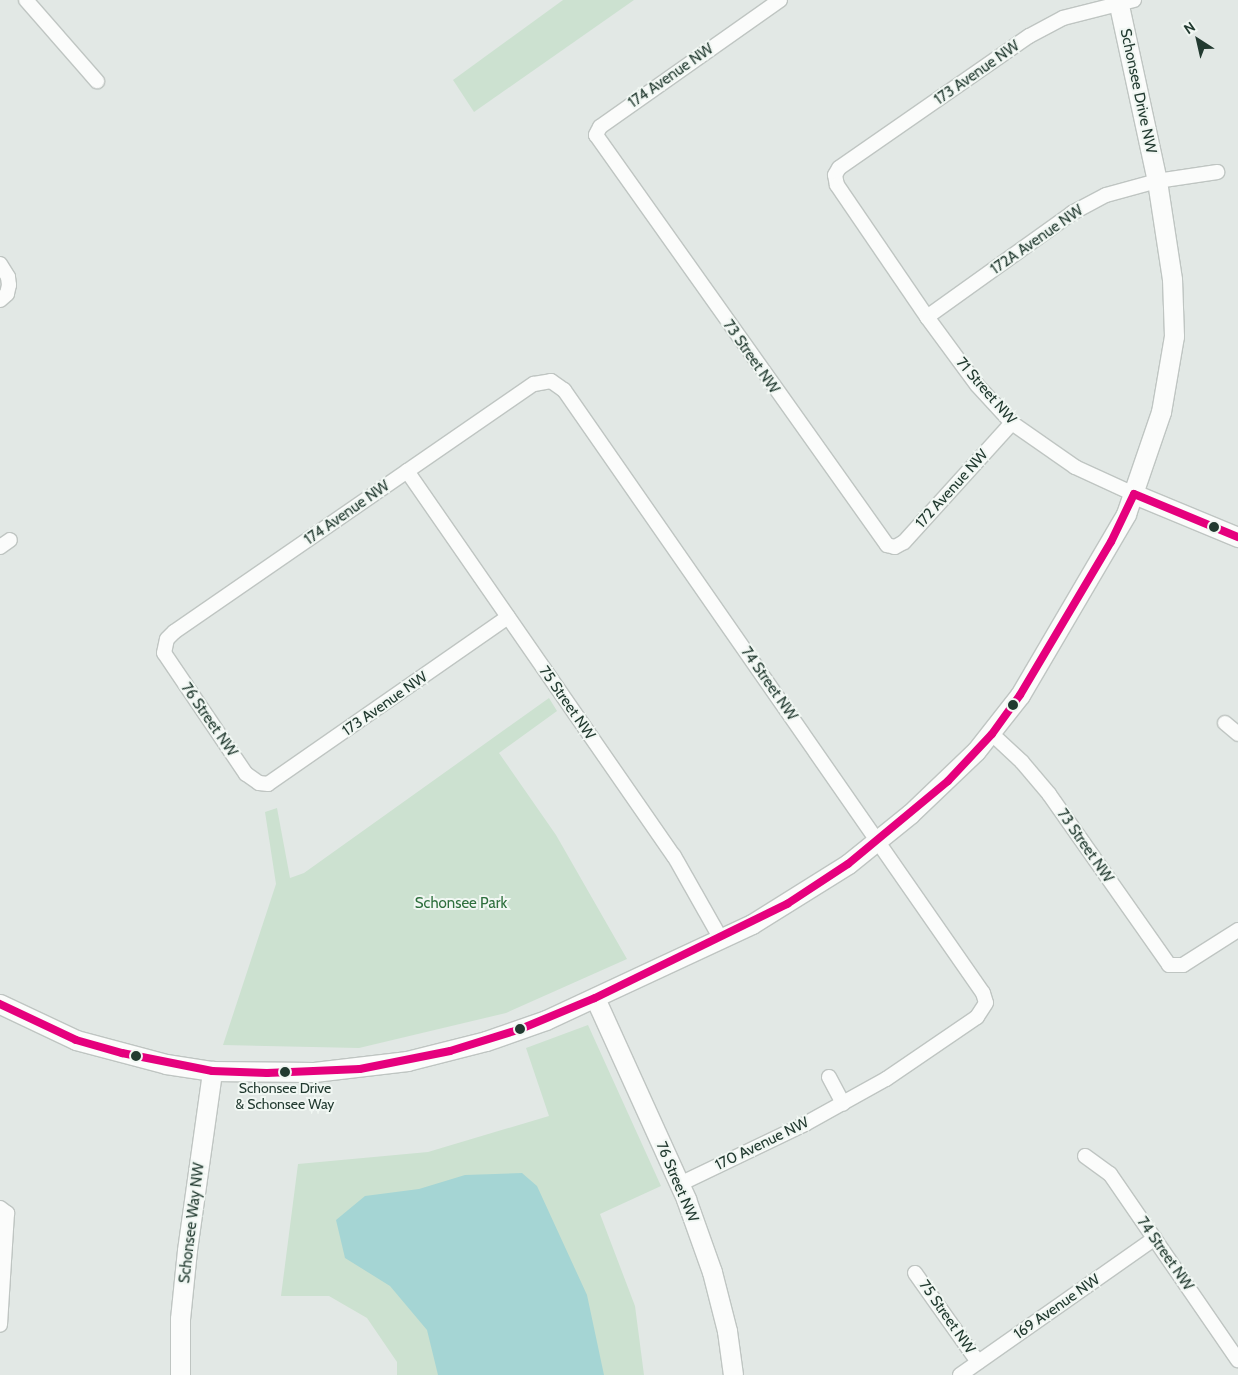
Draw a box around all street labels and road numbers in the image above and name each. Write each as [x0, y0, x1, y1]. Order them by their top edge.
street label: Schonsee Drive NW [1116, 27, 1160, 155]
street label: 173 Avenue NW [931, 37, 1023, 109]
street label: 174 Avenue NW [625, 40, 717, 112]
street label: 172A Avenue NW [987, 201, 1087, 279]
street label: 73 Street NW [719, 317, 783, 397]
street label: 71 Street NW [952, 354, 1020, 428]
street label: 172 Avenue NW [912, 446, 992, 532]
street label: 174 Avenue NW [301, 477, 393, 549]
street label: 74 Street NW [737, 644, 801, 724]
street label: 75 Street NW [535, 663, 599, 743]
street label: 173 Avenue NW [339, 668, 431, 740]
street label: 76 Street NW [177, 680, 241, 760]
street label: 73 Street NW [1053, 806, 1117, 886]
street label: 170 Avenue NW [712, 1114, 812, 1174]
street label: 76 Street NW [652, 1139, 702, 1225]
street label: Schonsee Way NW [176, 1162, 208, 1284]
street label: 74 Street NW [1133, 1214, 1197, 1294]
street label: 169 Avenue NW [1010, 1271, 1104, 1343]
street label: 75 Street NW [915, 1277, 979, 1357]

